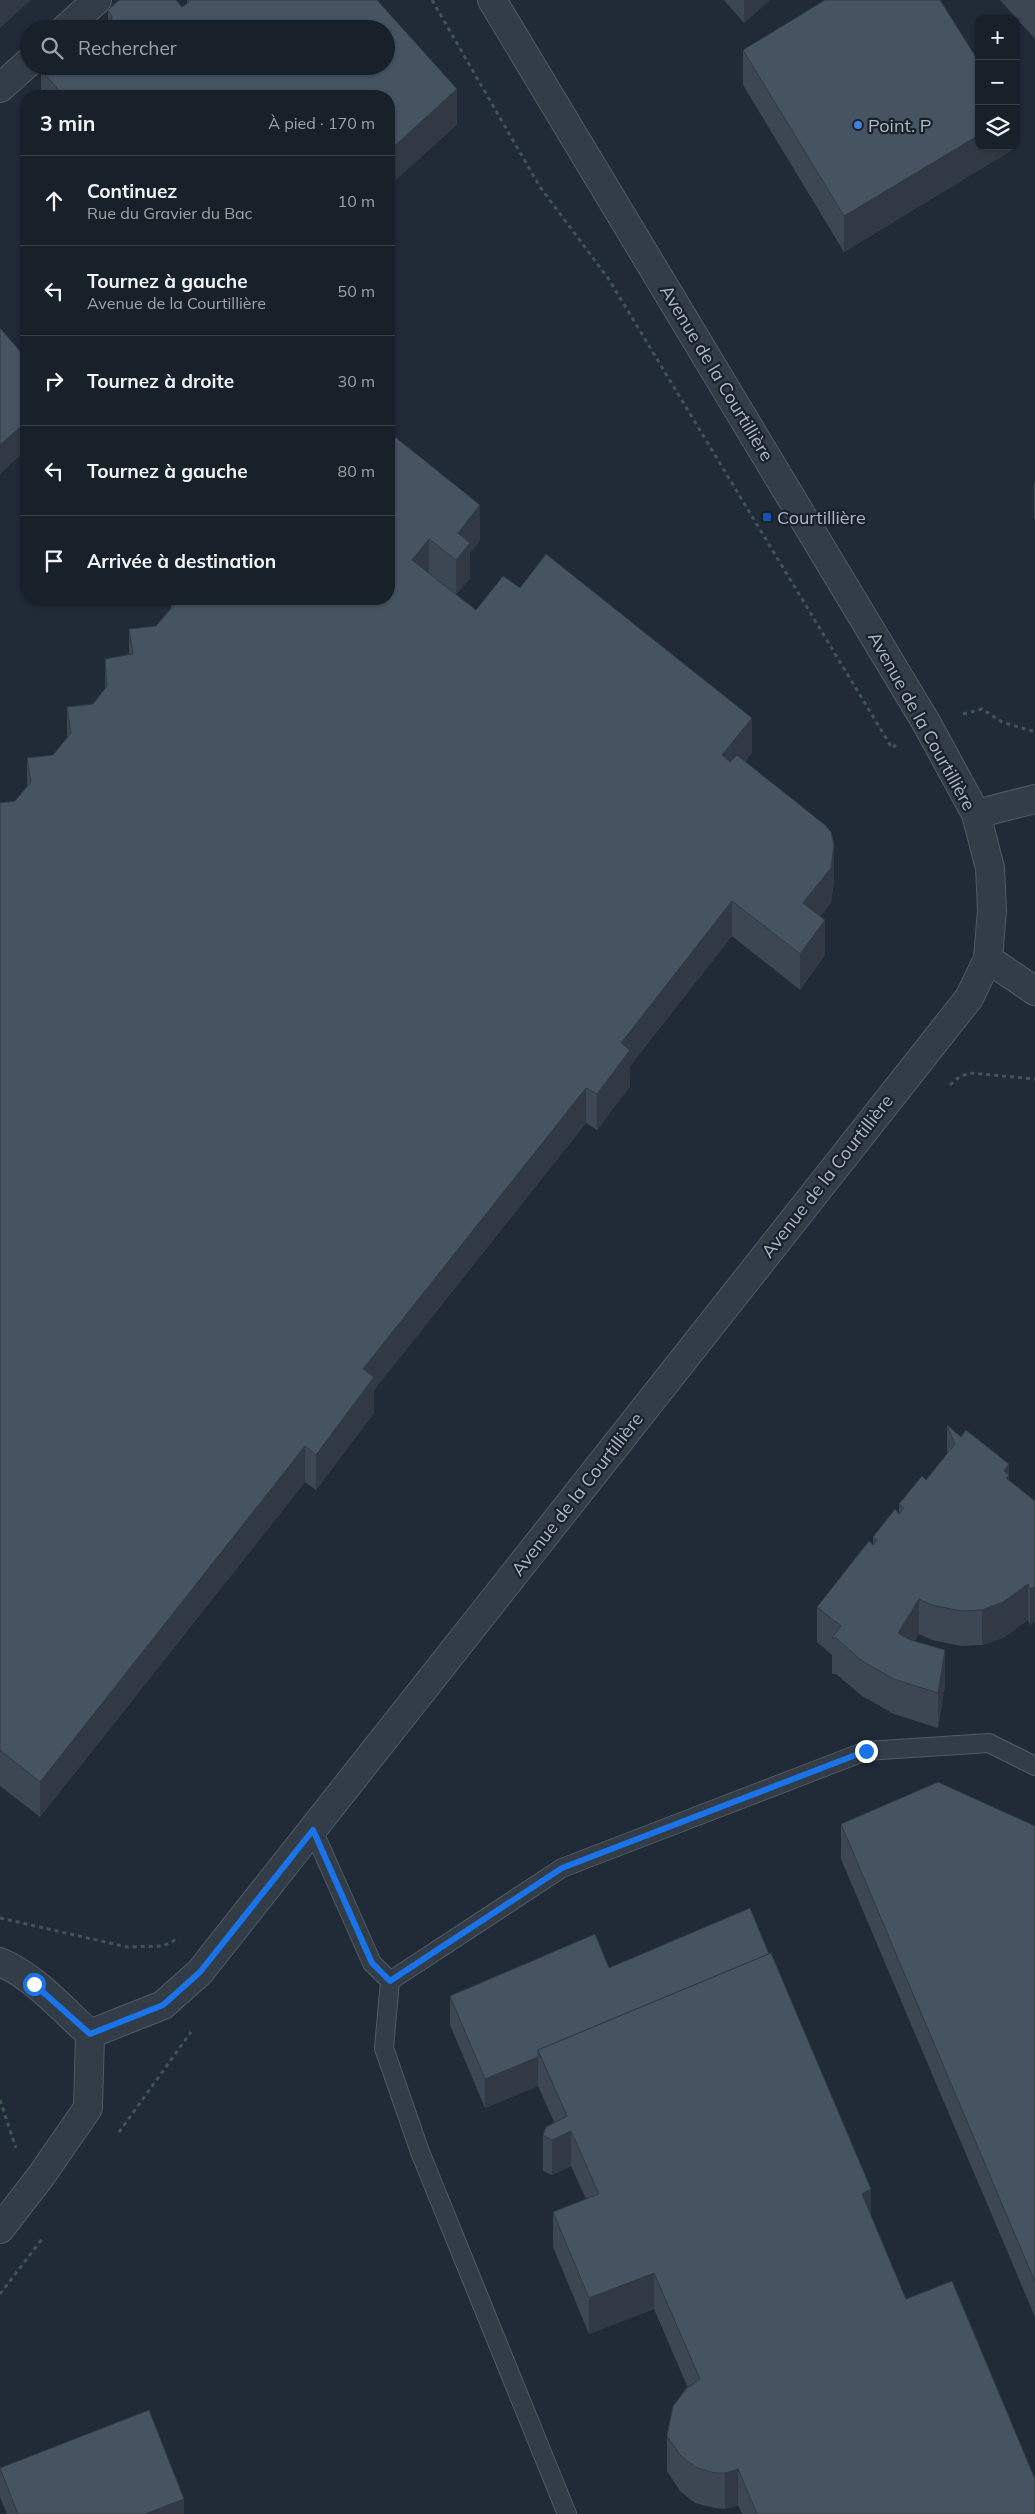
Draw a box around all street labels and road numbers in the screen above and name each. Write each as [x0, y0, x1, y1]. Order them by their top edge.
street label: Avenue de la Courtillière [655, 281, 779, 465]
street label: Avenue de la Courtillière [863, 627, 981, 815]
street label: Avenue de la Courtillière [756, 1090, 898, 1262]
street label: Avenue de la Courtillière [506, 1408, 648, 1580]

